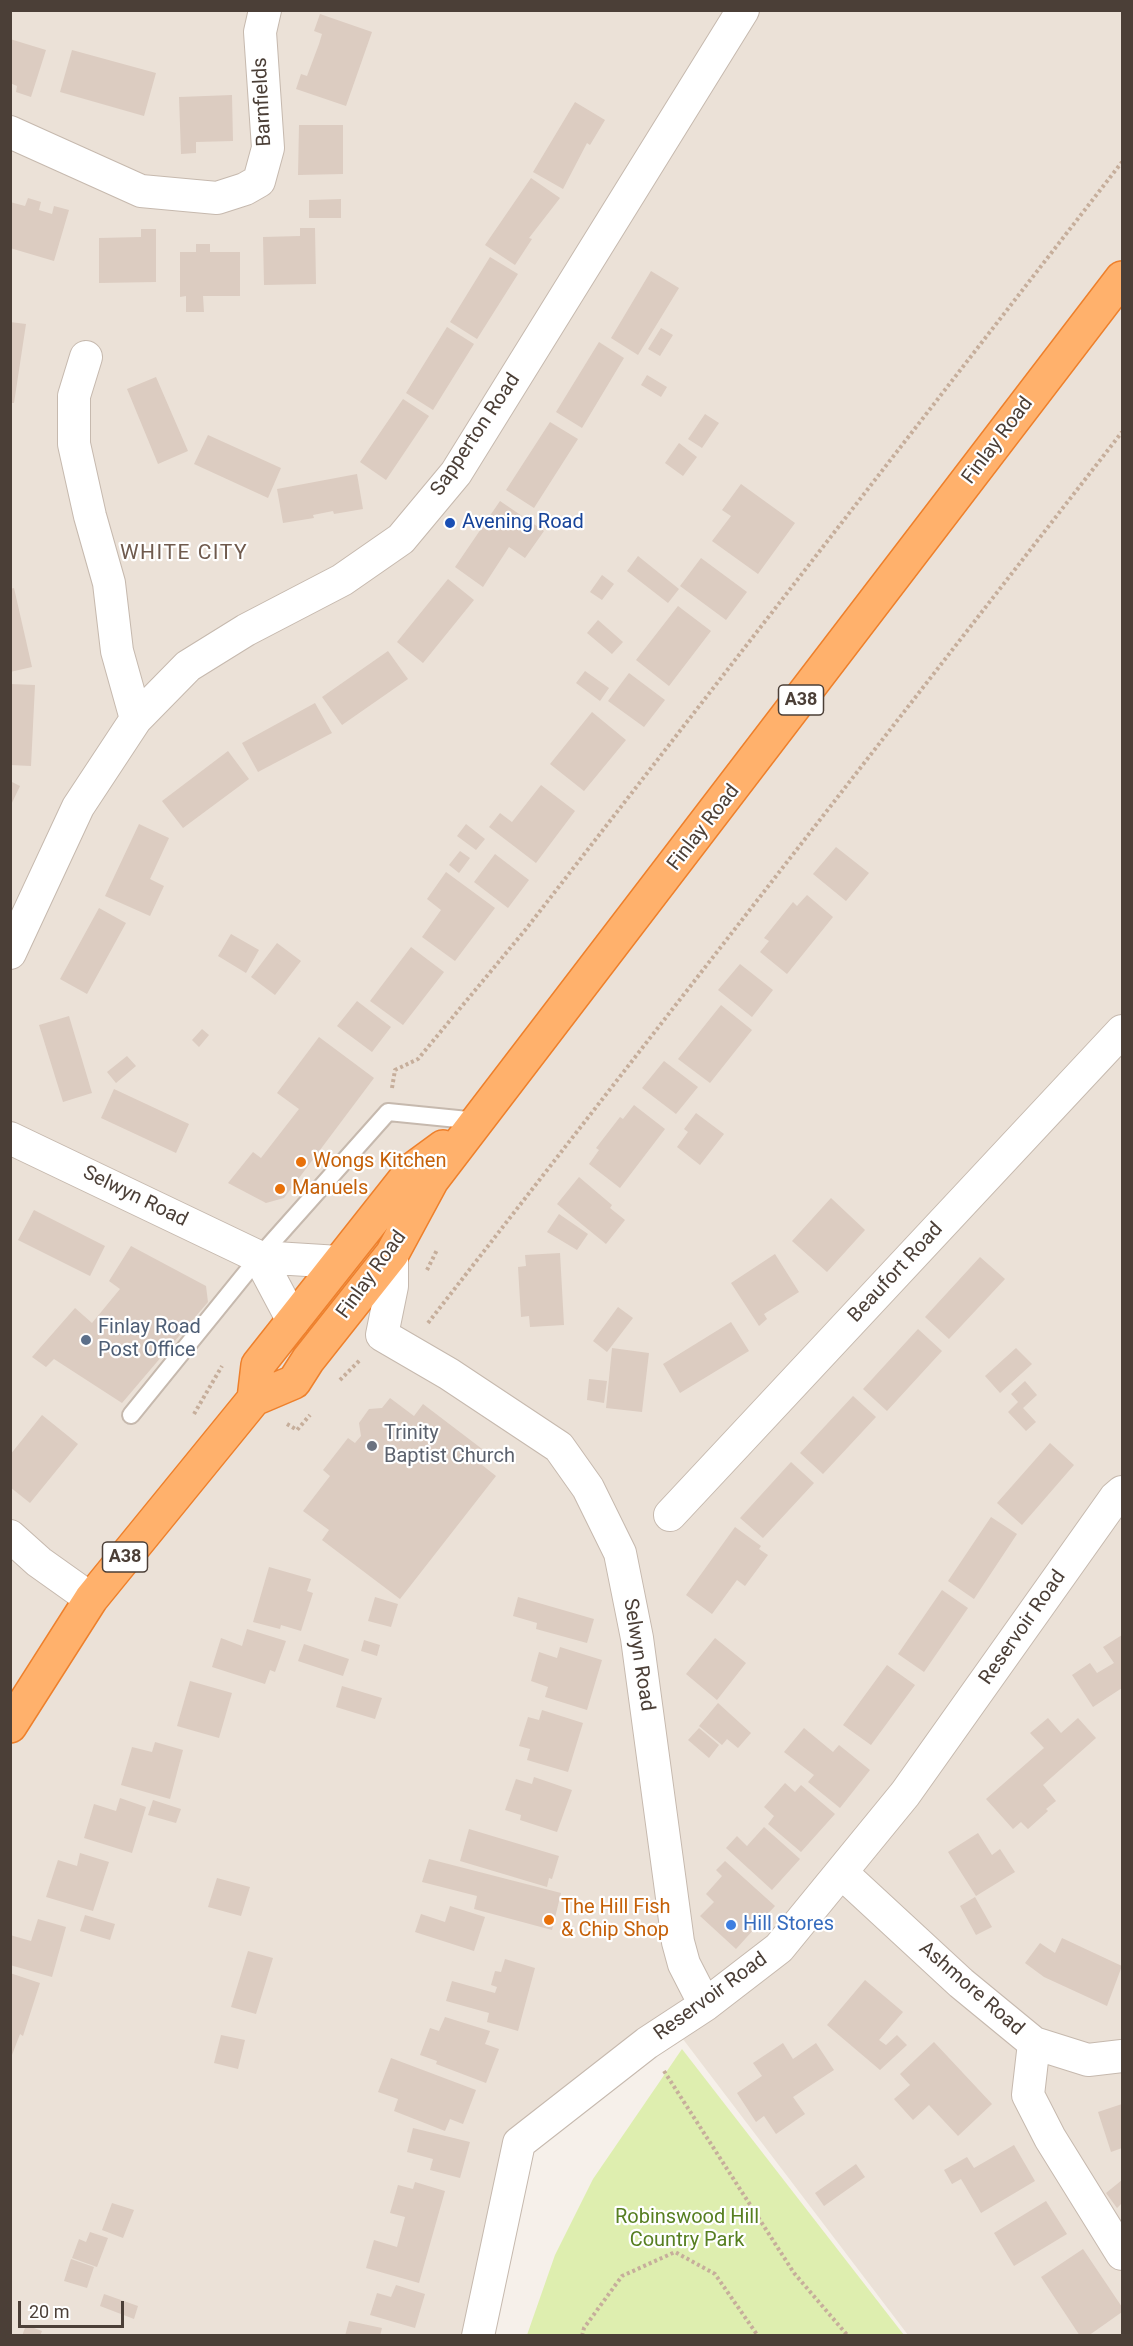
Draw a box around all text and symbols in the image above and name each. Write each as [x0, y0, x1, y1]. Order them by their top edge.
street label: Barnfields [249, 57, 277, 147]
street label: Sapperton Road [426, 369, 526, 501]
street label: Finlay Road [957, 393, 1039, 489]
place label: Avening Road [462, 511, 584, 535]
marker: Avening Road [443, 516, 457, 530]
district label: WHITE CITY [120, 541, 248, 567]
road number: A38 [778, 685, 824, 715]
street label: Finlay Road [663, 780, 745, 876]
place label: Wongs Kitchen [313, 1150, 446, 1174]
marker: Wongs Kitchen [294, 1155, 308, 1169]
street label: Selwyn Road [79, 1161, 191, 1233]
place label: Manuels [292, 1177, 368, 1201]
marker: Manuels [273, 1182, 287, 1196]
street label: Beaufort Road [844, 1218, 948, 1328]
street label: Finlay Road [332, 1226, 412, 1324]
place label: Finlay Road Post Office [98, 1316, 201, 1363]
marker: Finlay Road Post Office [79, 1333, 93, 1347]
place label: Trinity Baptist Church [384, 1422, 515, 1469]
marker: Trinity Baptist Church [365, 1439, 379, 1453]
road number: A38 [102, 1542, 148, 1572]
street label: Reservoir Road [975, 1566, 1071, 1690]
street label: Selwyn Road [617, 1597, 659, 1713]
place label: The Hill Fish & Chip Shop [561, 1896, 671, 1943]
marker: The Hill Fish & Chip Shop [542, 1913, 556, 1927]
place label: Hill Stores [743, 1913, 834, 1937]
marker: Hill Stores [724, 1918, 738, 1932]
street label: Ashmore Road [914, 1937, 1028, 2041]
street label: Reservoir Road [650, 1948, 772, 2046]
park label: Robinswood Hill Country Park [615, 2206, 759, 2253]
scale bar [21, 2289, 128, 2327]
text: 20 m [29, 2301, 69, 2322]

